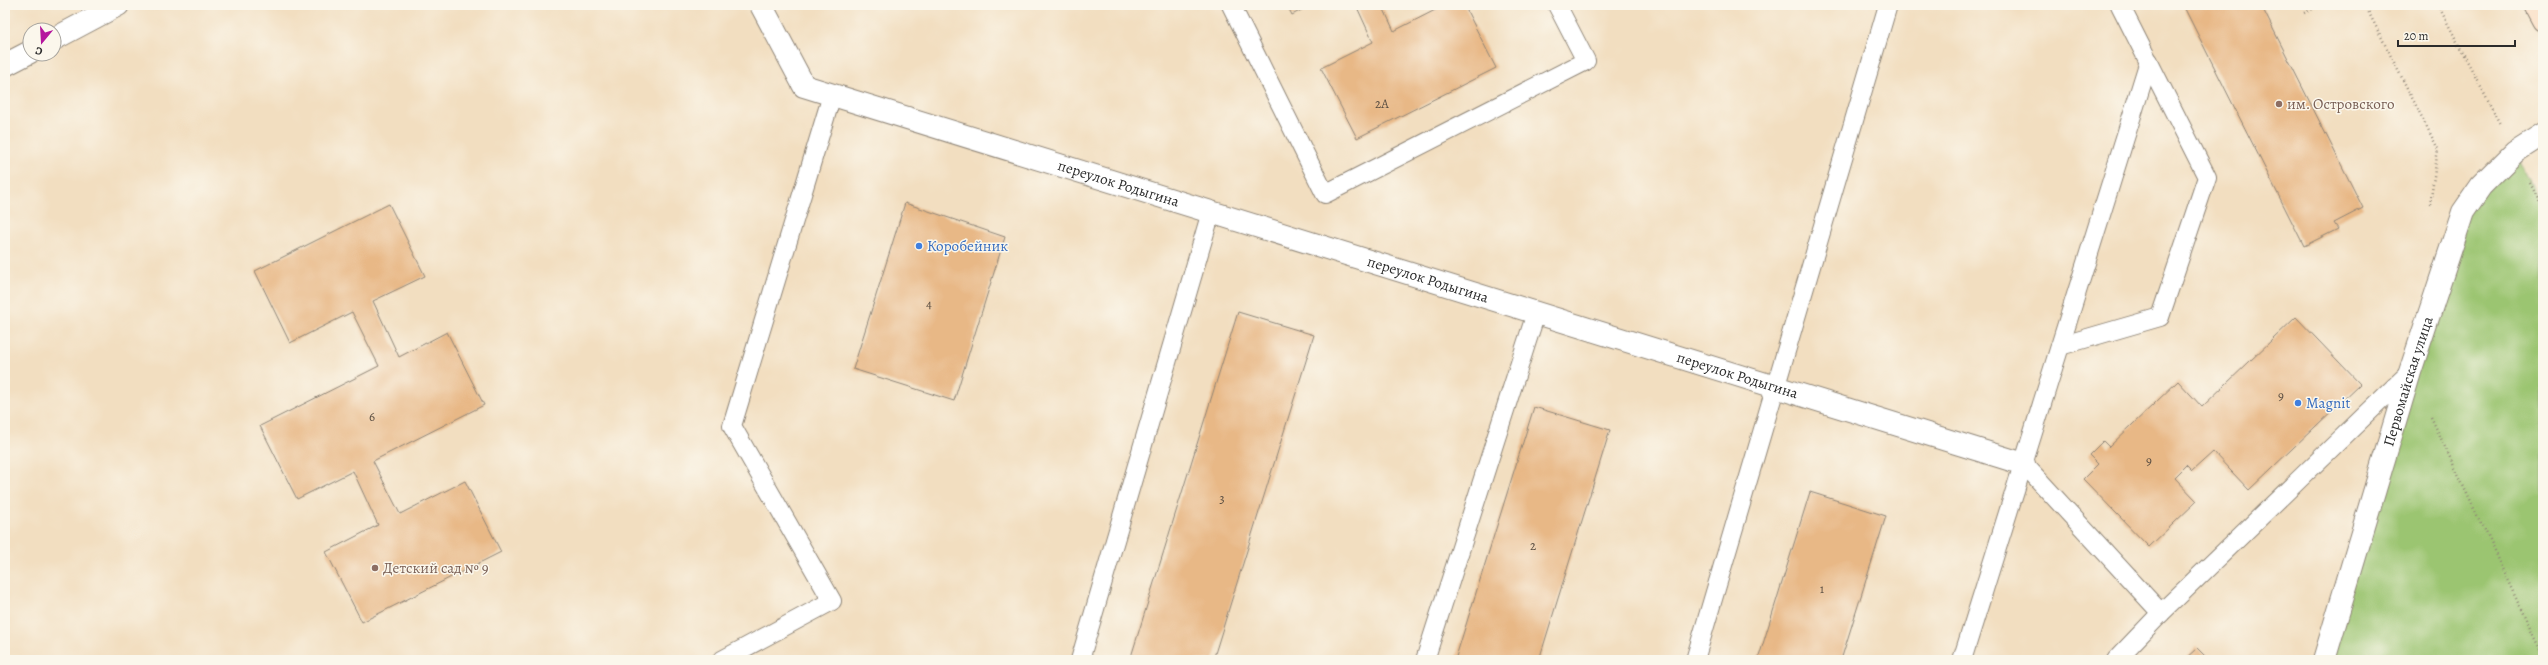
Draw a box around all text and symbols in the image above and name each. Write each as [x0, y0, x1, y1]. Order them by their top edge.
north arrow [22, 22, 62, 62]
scale bar [2398, 22, 2515, 48]
text: 20 m [2404, 28, 2428, 44]
text: С [33, 43, 45, 59]
place label: им. Островского [2287, 94, 2395, 114]
house number: 2А [1375, 95, 1389, 112]
marker: им. Островского [2274, 99, 2284, 109]
street label: переулок Родыгина [1055, 155, 1182, 212]
place label: Коробейник [927, 236, 1008, 256]
marker: Коробейник [914, 241, 924, 251]
street label: переулок Родыгина [1365, 251, 1491, 308]
house number: 4 [926, 295, 932, 312]
street label: Первомайская улица [2378, 314, 2438, 449]
street label: переулок Родыгина [1674, 347, 1801, 403]
house number: 9 [2278, 387, 2284, 404]
place label: Magnit [2306, 393, 2351, 413]
marker: Magnit [2293, 398, 2303, 408]
house number: 6 [369, 408, 375, 425]
house number: 9 [2146, 452, 2152, 469]
house number: 3 [1219, 490, 1225, 507]
house number: 2 [1530, 537, 1536, 554]
place label: Детский сад № 9 [383, 558, 489, 578]
marker: Детский сад № 9 [370, 563, 380, 573]
house number: 1 [1820, 580, 1825, 597]

